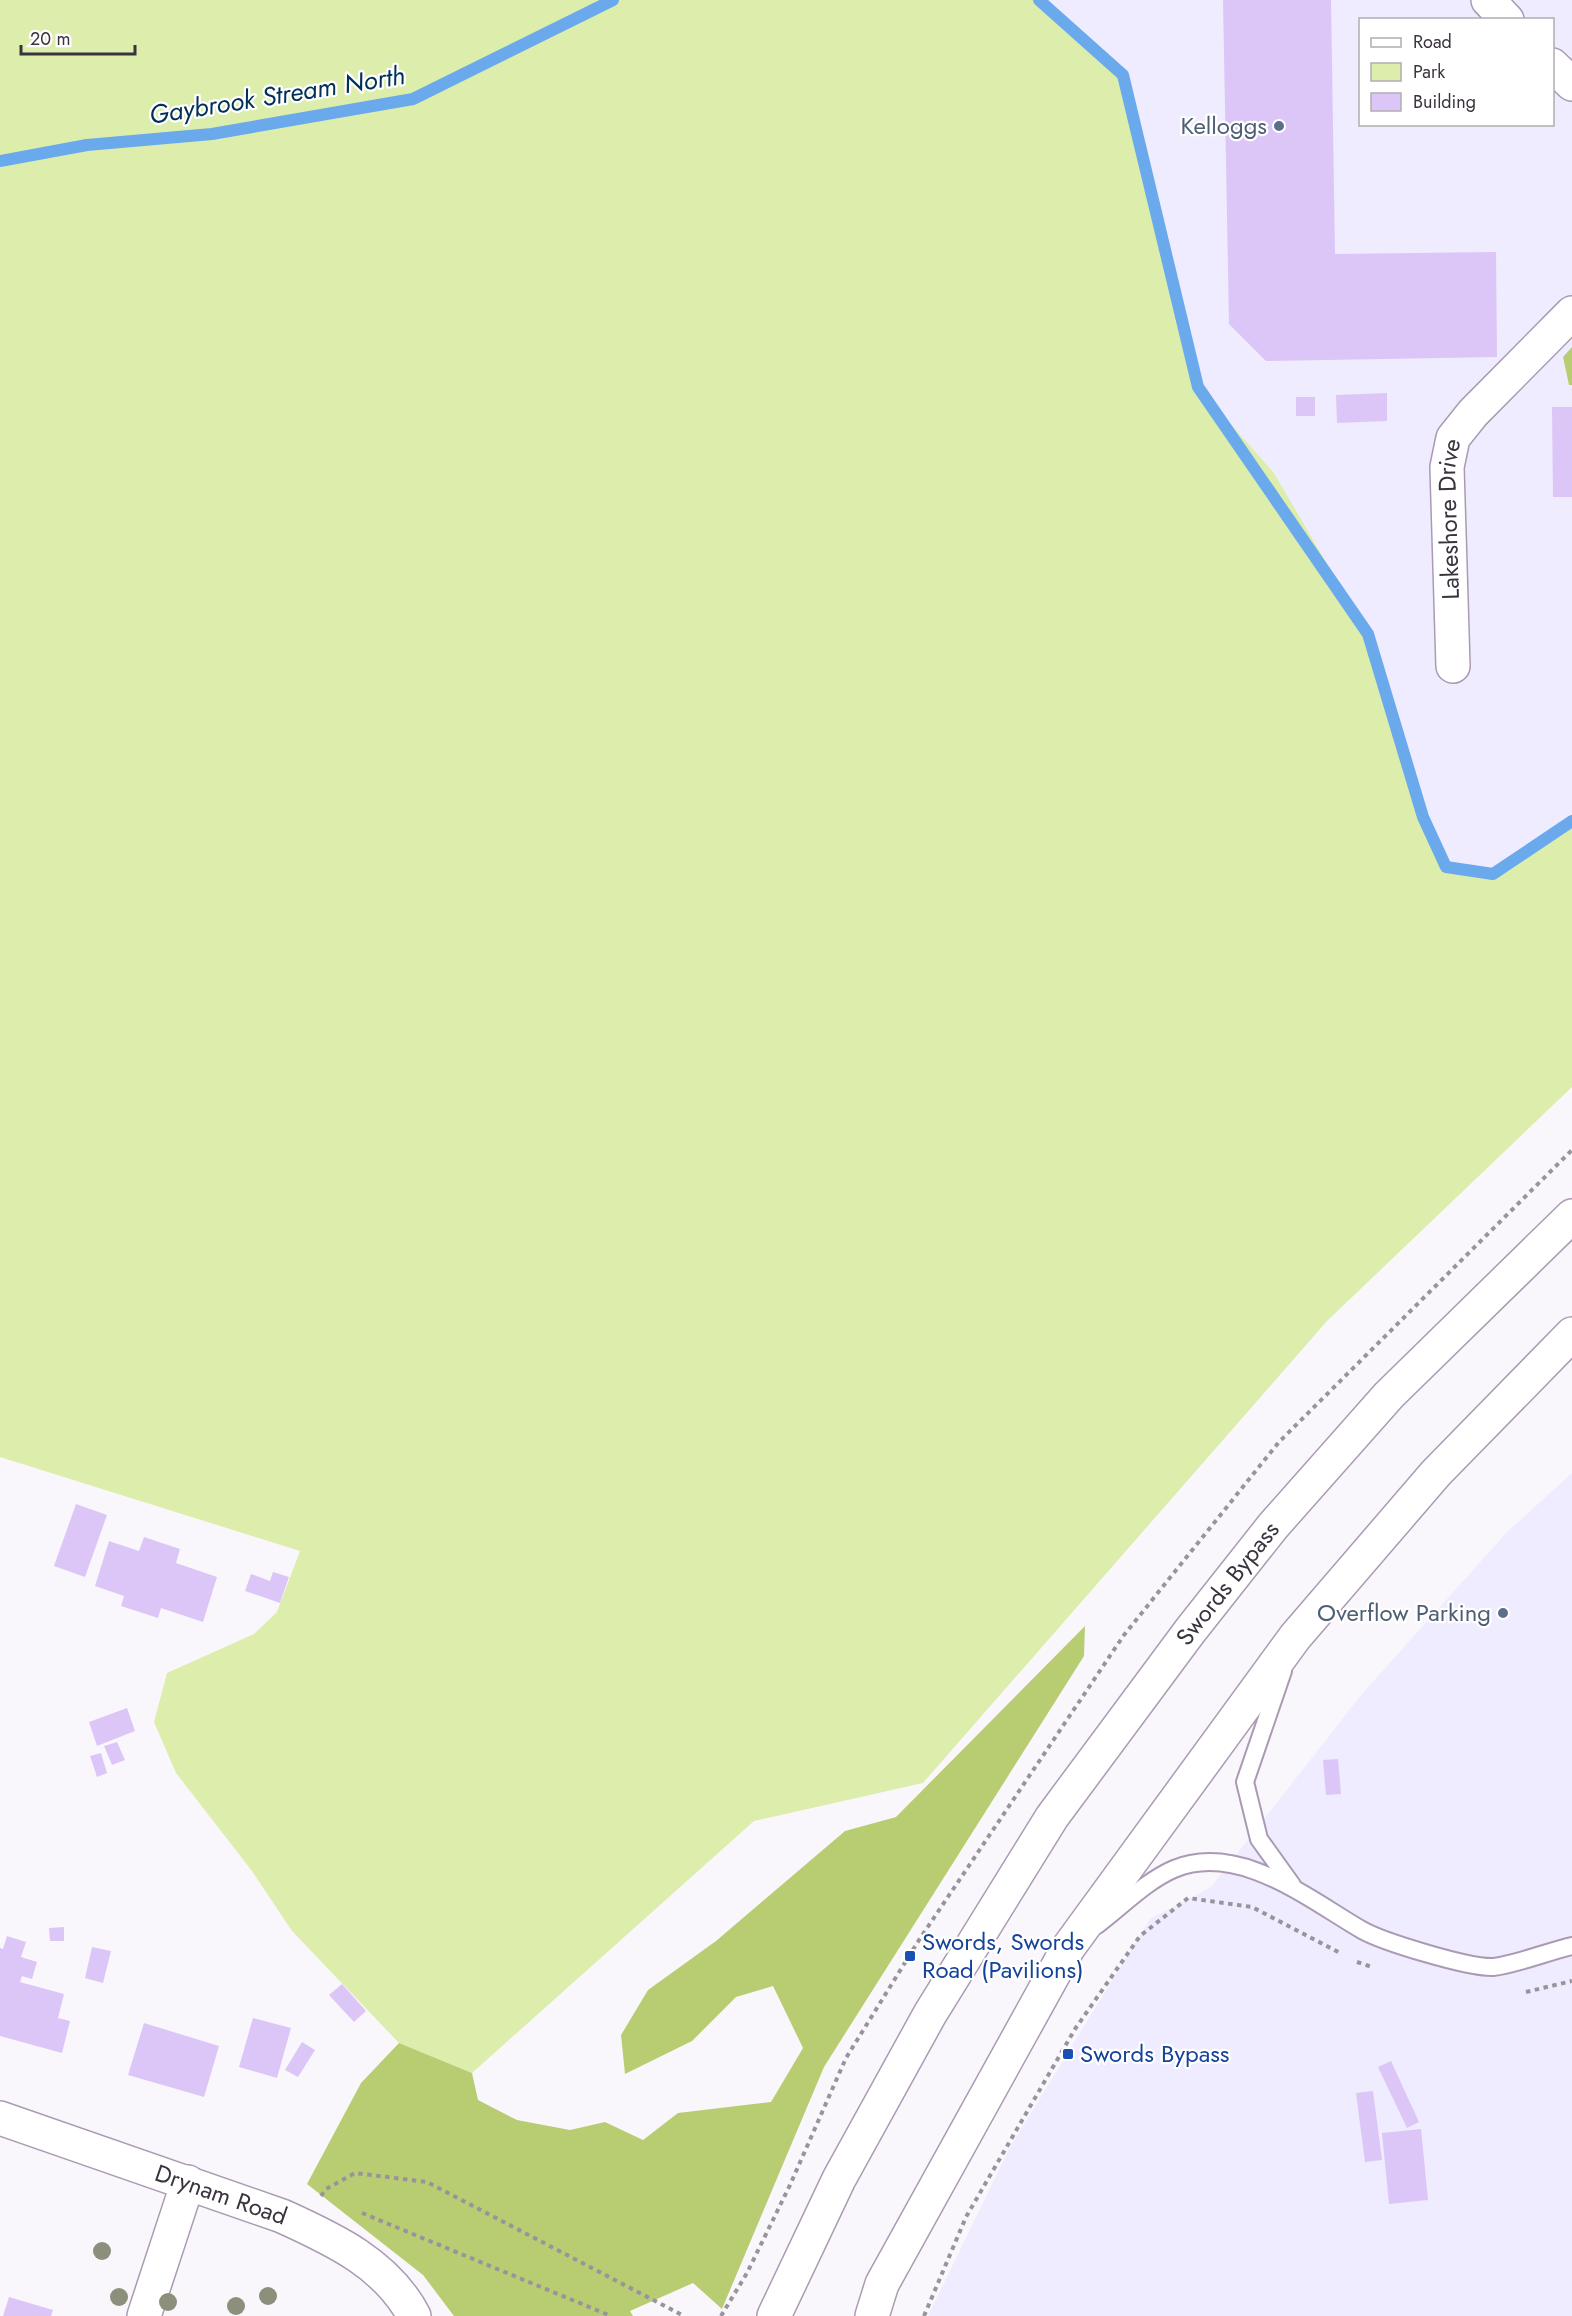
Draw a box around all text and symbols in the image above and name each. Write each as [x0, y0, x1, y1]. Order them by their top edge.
scale bar [21, 18, 135, 56]
legend [1359, 18, 1554, 126]
text: 20 m [30, 26, 70, 52]
text: Road [1413, 29, 1452, 55]
water label: Gaybrook Stream North [146, 56, 408, 134]
text: Park [1413, 59, 1445, 85]
text: Building [1413, 89, 1476, 115]
place label: Kelloggs [1181, 108, 1267, 143]
marker: Kelloggs [1272, 119, 1286, 133]
street label: Lakeshore Drive [1429, 435, 1469, 600]
street label: Swords Bypass [1167, 1514, 1287, 1653]
place label: Overflow Parking [1317, 1595, 1491, 1630]
marker: Overflow Parking [1496, 1606, 1510, 1620]
place label: Swords, Swords Road (Pavilions) [922, 1924, 1084, 1987]
marker: Swords, Swords Road (Pavilions) [903, 1949, 917, 1963]
place label: Swords Bypass [1080, 2036, 1230, 2071]
marker: Swords Bypass [1061, 2047, 1075, 2061]
street label: Drynam Road [150, 2155, 292, 2233]

